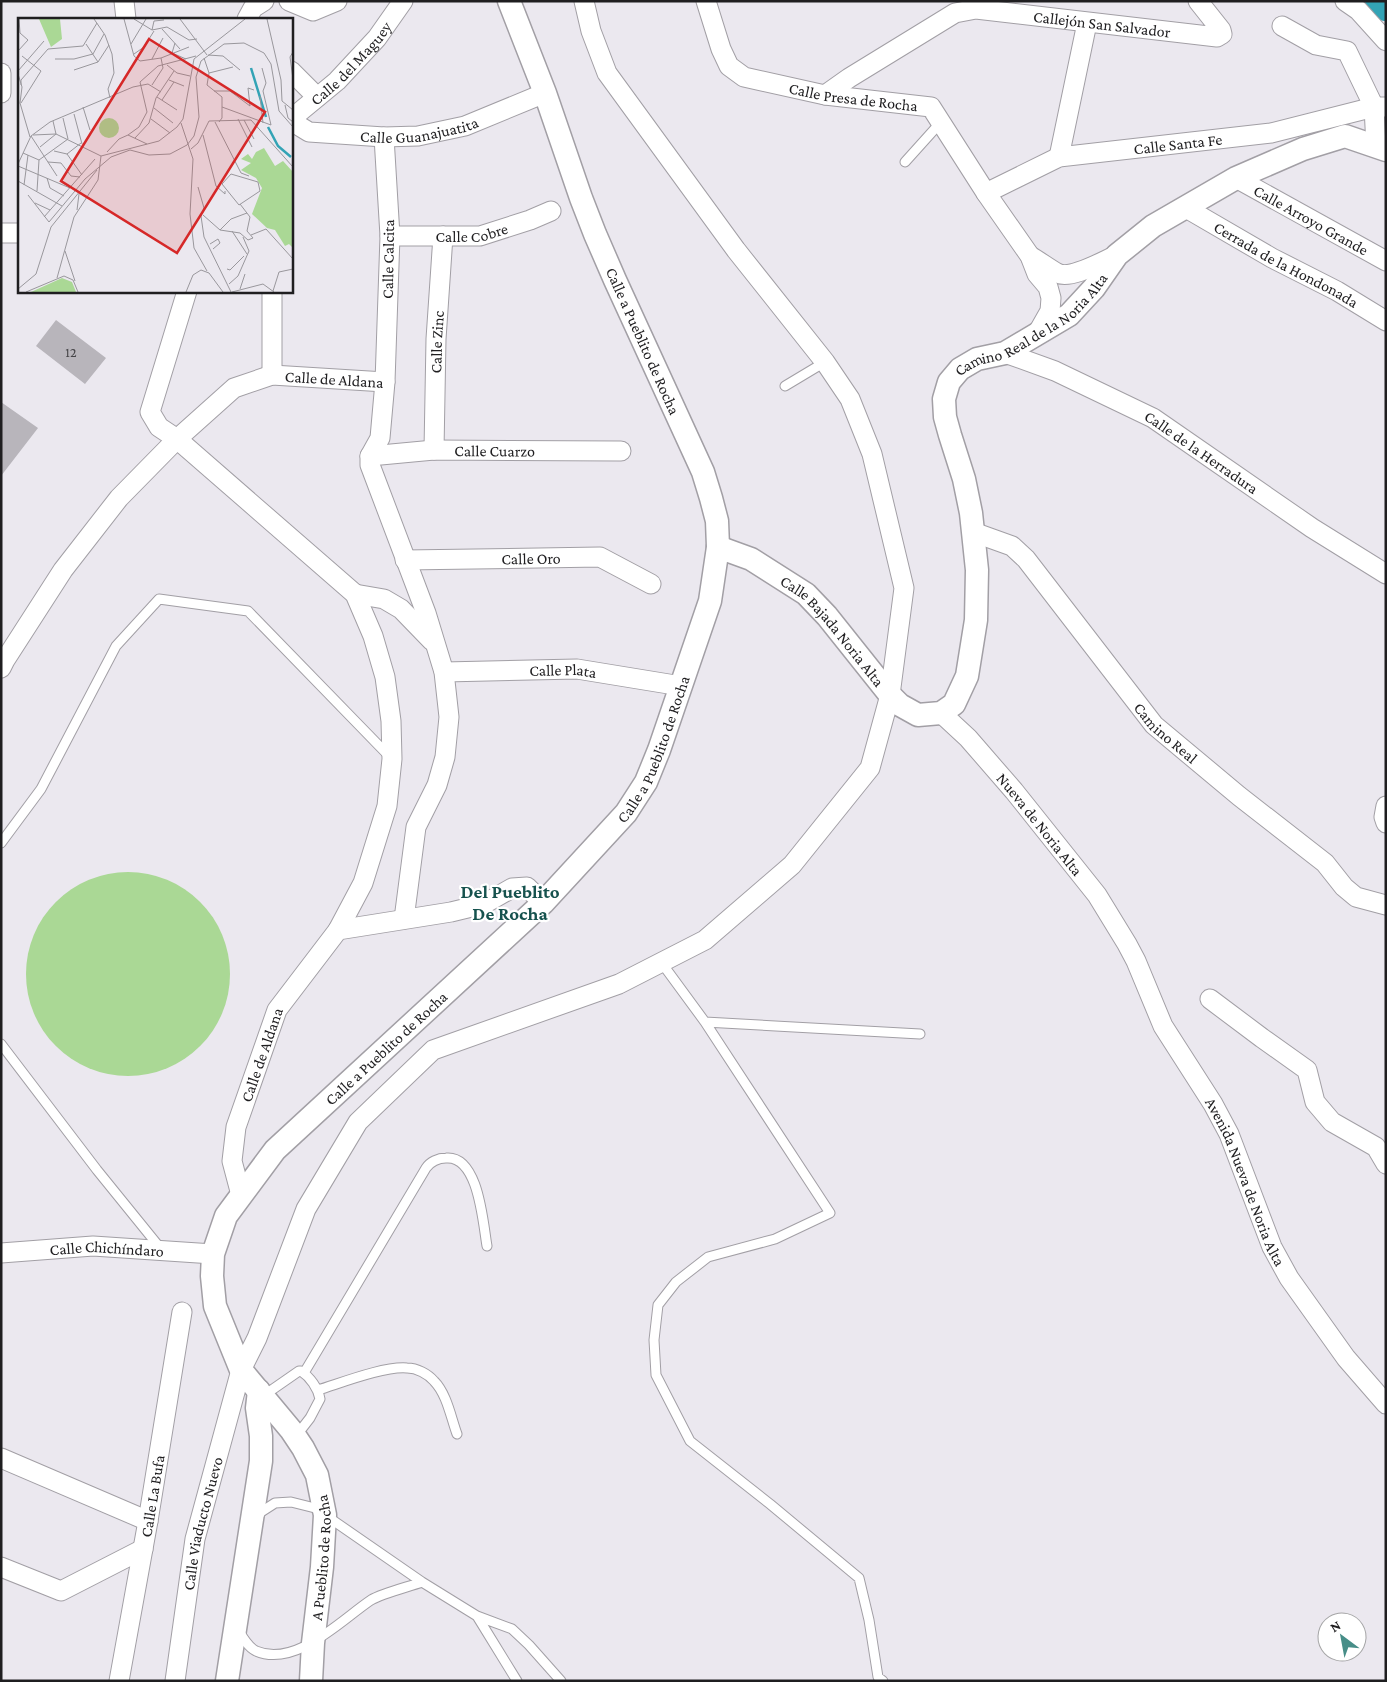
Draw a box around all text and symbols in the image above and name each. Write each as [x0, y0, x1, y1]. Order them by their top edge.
street label: Callejón San Salvador [1033, 7, 1172, 40]
inset map [18, 18, 292, 292]
street label: Calle del Maguey [307, 18, 396, 108]
street label: Calle Presa de Rocha [787, 79, 919, 114]
street label: Calle Guanajuatita [360, 113, 481, 146]
street label: Calle Santa Fe [1133, 130, 1223, 157]
street label: Calle Arroyo Grande [1251, 181, 1372, 258]
street label: Calle Calcita [379, 218, 397, 299]
street label: Cerrada de la Hondonada [1211, 218, 1362, 311]
street label: Calle Cobre [435, 219, 510, 245]
street label: Calle a Pueblito de Rocha [603, 265, 683, 418]
street label: Camino Real de la Noria Alta [950, 269, 1111, 379]
street label: Calle Zinc [427, 310, 446, 374]
house number: 12 [65, 344, 77, 360]
street label: Calle de Aldana [284, 367, 385, 390]
street label: Calle de la Herradura [1142, 407, 1262, 497]
street label: Calle Cuarzo [454, 442, 535, 459]
street label: Calle Oro [501, 549, 561, 567]
street label: Calle Bajada Noria Alta [778, 572, 888, 690]
street label: Calle Plata [529, 661, 598, 681]
street label: Calle a Pueblito de Rocha [613, 673, 693, 826]
street label: Camino Real [1131, 699, 1201, 766]
street label: Nueva de Noria Alta [994, 769, 1087, 879]
district label: Del Pueblito De Rocha [460, 881, 560, 924]
street label: Calle a Pueblito de Rocha [321, 987, 451, 1108]
street label: Calle de Aldana [237, 1005, 286, 1104]
street label: Avenida Nueva de Noria Alta [1202, 1094, 1289, 1269]
street label: Calle Chichíndaro [49, 1237, 164, 1259]
street label: Calle La Bufa [137, 1453, 167, 1538]
street label: Calle Viaducto Nuevo [179, 1455, 226, 1591]
street label: A Pueblito de Rocha [307, 1493, 334, 1621]
north arrow [1317, 1612, 1367, 1662]
text: N [1327, 1616, 1344, 1635]

